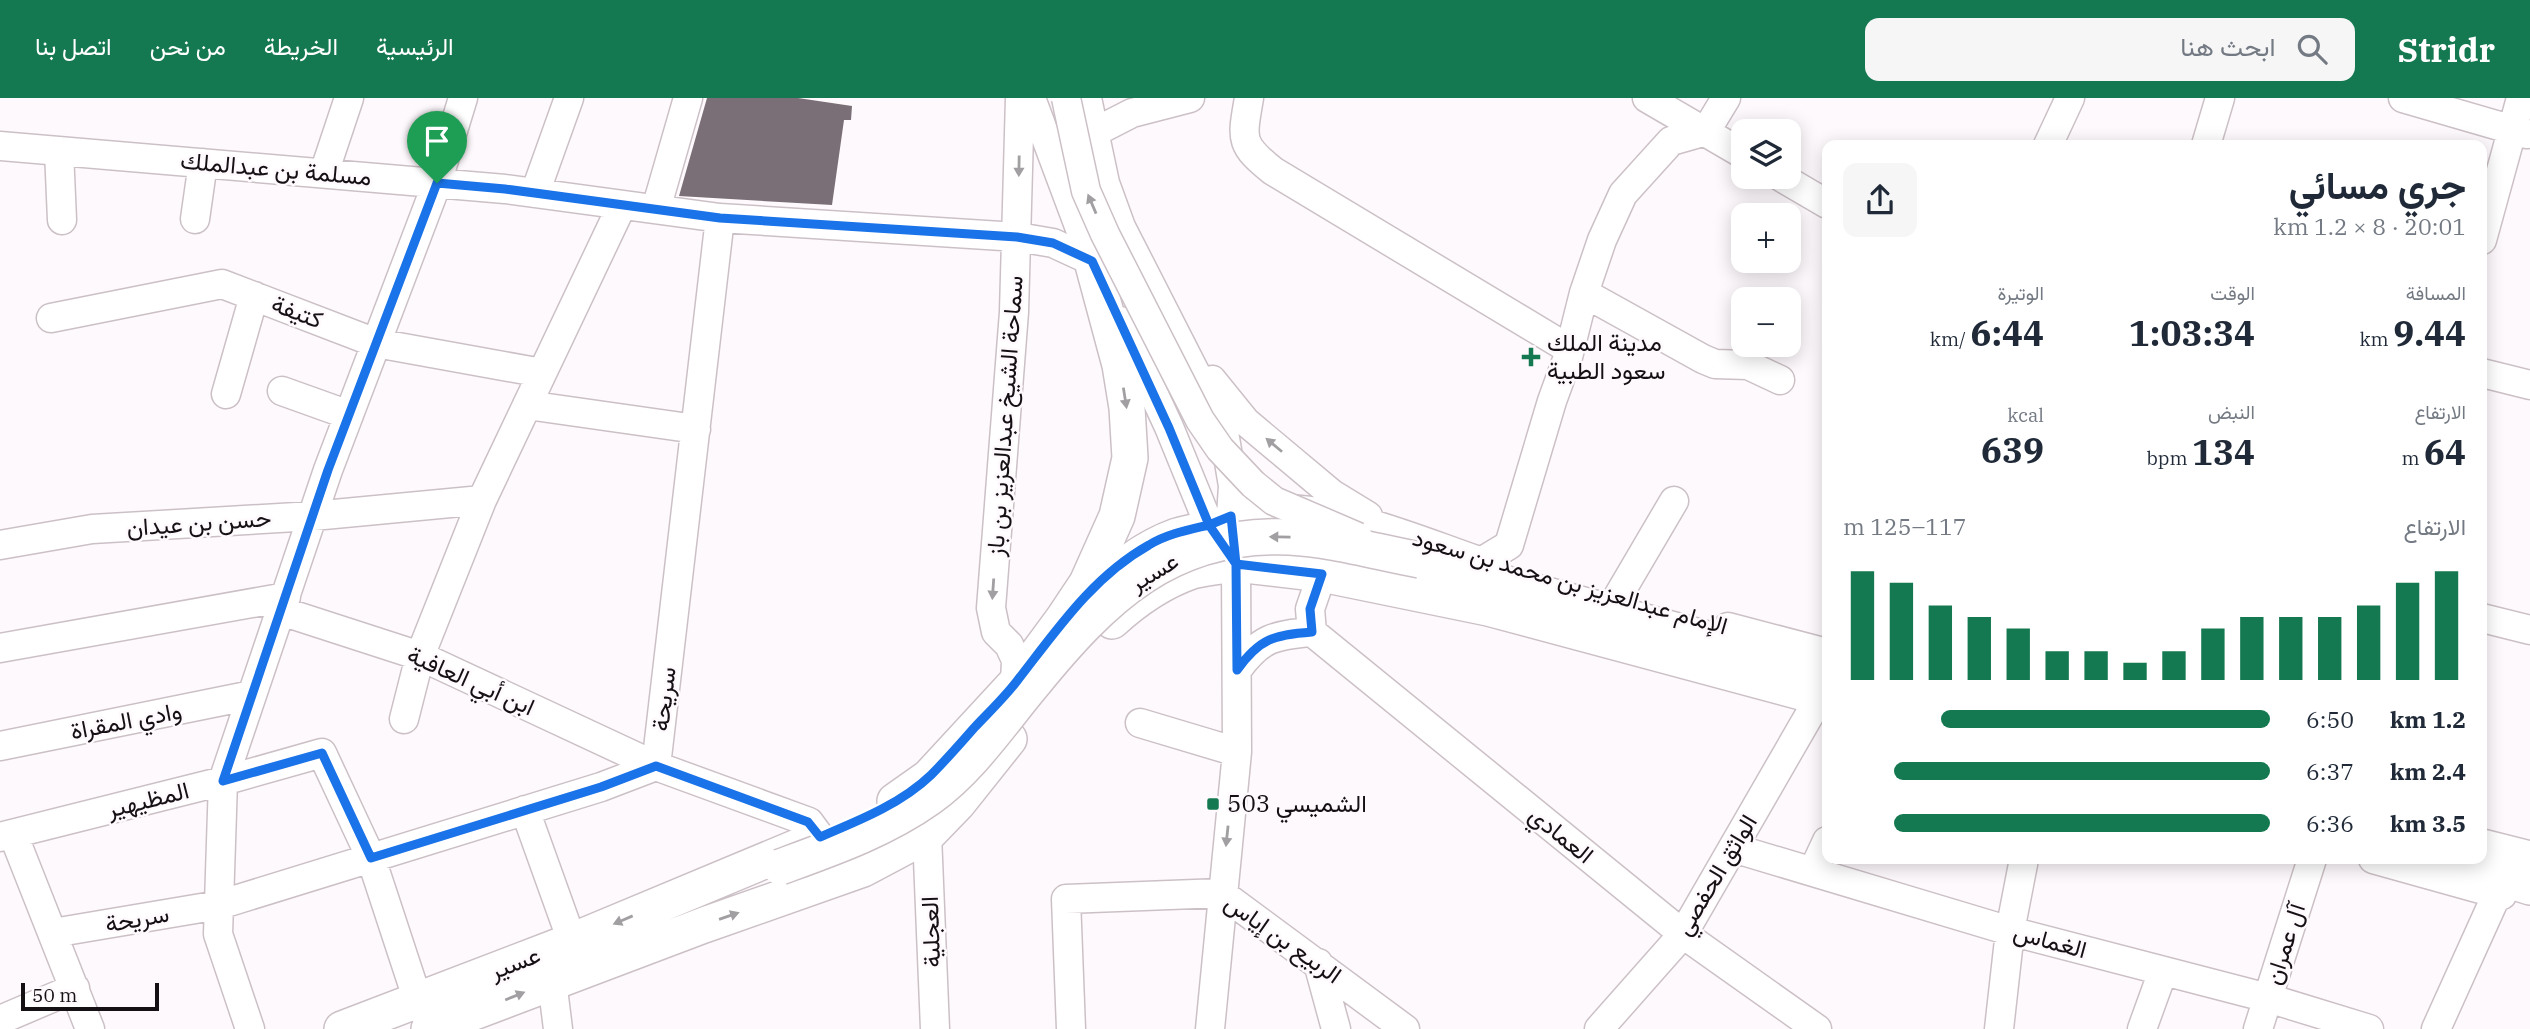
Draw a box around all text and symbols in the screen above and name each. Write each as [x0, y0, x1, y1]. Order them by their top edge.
search box [1865, 18, 2355, 81]
text: Stridr [2397, 28, 2495, 71]
text: ابحث هنا [2180, 29, 2275, 63]
text: اتصل بنا [35, 30, 112, 62]
text: من نحن [150, 30, 226, 62]
text: الخريطة [264, 30, 338, 62]
text: الرئيسية [376, 30, 454, 62]
icon: search [2293, 30, 2331, 68]
pin [407, 111, 467, 183]
map controls [1731, 119, 1801, 357]
button: layers [1731, 119, 1801, 189]
icon: arrive [418, 122, 456, 160]
street label: مسلمة بن عبدالملك [179, 144, 373, 192]
one-way arrow [1013, 155, 1024, 177]
text: جري مسائي [2289, 160, 2466, 209]
button: share [1843, 163, 1917, 237]
one-way arrow [1086, 193, 1097, 214]
button: + [1731, 203, 1801, 273]
text: 20:01 · 8 × 1.2 km [2273, 211, 2466, 241]
street label: سماحة الشيخ عبدالعزيز بن باز [978, 274, 1032, 559]
text: الوتيرة [1998, 281, 2044, 305]
text: الوقت [2210, 281, 2255, 305]
text: المسافة [2406, 281, 2466, 305]
street label: كتيفة [267, 287, 328, 335]
button: − [1731, 287, 1801, 357]
text: 6:44 [1970, 310, 2044, 356]
text: 1:03:34 [2129, 310, 2255, 356]
text: 9.44 [2393, 310, 2466, 356]
place label: مدينة الملك سعود الطبية [1547, 326, 1666, 386]
text: /km [1930, 327, 1970, 351]
text: km [2360, 327, 2393, 351]
marker: مدينة الملك سعود الطبية [1521, 347, 1541, 367]
one-way arrow [1120, 387, 1131, 409]
text: النبض [2208, 400, 2255, 424]
text: الارتفاع [2414, 400, 2466, 424]
text: kcal [2007, 403, 2044, 427]
text: 639 [1981, 427, 2044, 473]
text: 134 [2192, 429, 2255, 475]
text: 64 [2424, 429, 2466, 475]
one-way arrow [1265, 438, 1282, 453]
text: bpm [2146, 446, 2192, 470]
text: m [2401, 446, 2424, 470]
street label: حسن بن عيدان [126, 501, 272, 543]
text: 117–125 m [1843, 511, 1967, 541]
text: الارتفاع [2404, 511, 2466, 541]
street label: الإمام عبدالعزيز بن محمد بن سعود [1409, 521, 1732, 642]
one-way arrow [1269, 532, 1291, 543]
street label: عسير [1122, 544, 1184, 599]
one-way arrow [987, 578, 998, 600]
street label: ابن أبي العافية [401, 638, 540, 726]
street label: سريحة [643, 665, 683, 733]
street label: وادي المقراة [67, 694, 185, 750]
text: 6:50 [2306, 704, 2354, 734]
text: 1.2 km [2390, 704, 2466, 734]
text: 6:37 [2306, 756, 2354, 786]
text: 2.4 km [2390, 756, 2466, 786]
street label: المظيهير [103, 773, 192, 825]
place label: الشميسي 503 [1227, 787, 1367, 823]
marker: الشميسي 503 [1205, 796, 1221, 812]
street label: العمادي [1520, 798, 1601, 873]
street label: الواثق الحفصي [1666, 808, 1767, 943]
text: 6:36 [2306, 808, 2354, 838]
text: 3.5 km [2390, 808, 2466, 838]
one-way arrow [1222, 825, 1233, 847]
street label: الربيع بن إياس [1218, 886, 1348, 992]
street label: العجلية [913, 896, 947, 968]
street label: سريحة [102, 897, 171, 939]
street label: آل عمران [2256, 897, 2313, 988]
one-way arrow [718, 910, 739, 921]
one-way arrow [613, 914, 634, 925]
street label: الغماس [2010, 915, 2090, 965]
street label: عسير [484, 938, 544, 987]
scale bar [21, 980, 159, 1012]
text: 50 m [32, 983, 77, 1007]
one-way arrow [505, 990, 526, 1001]

